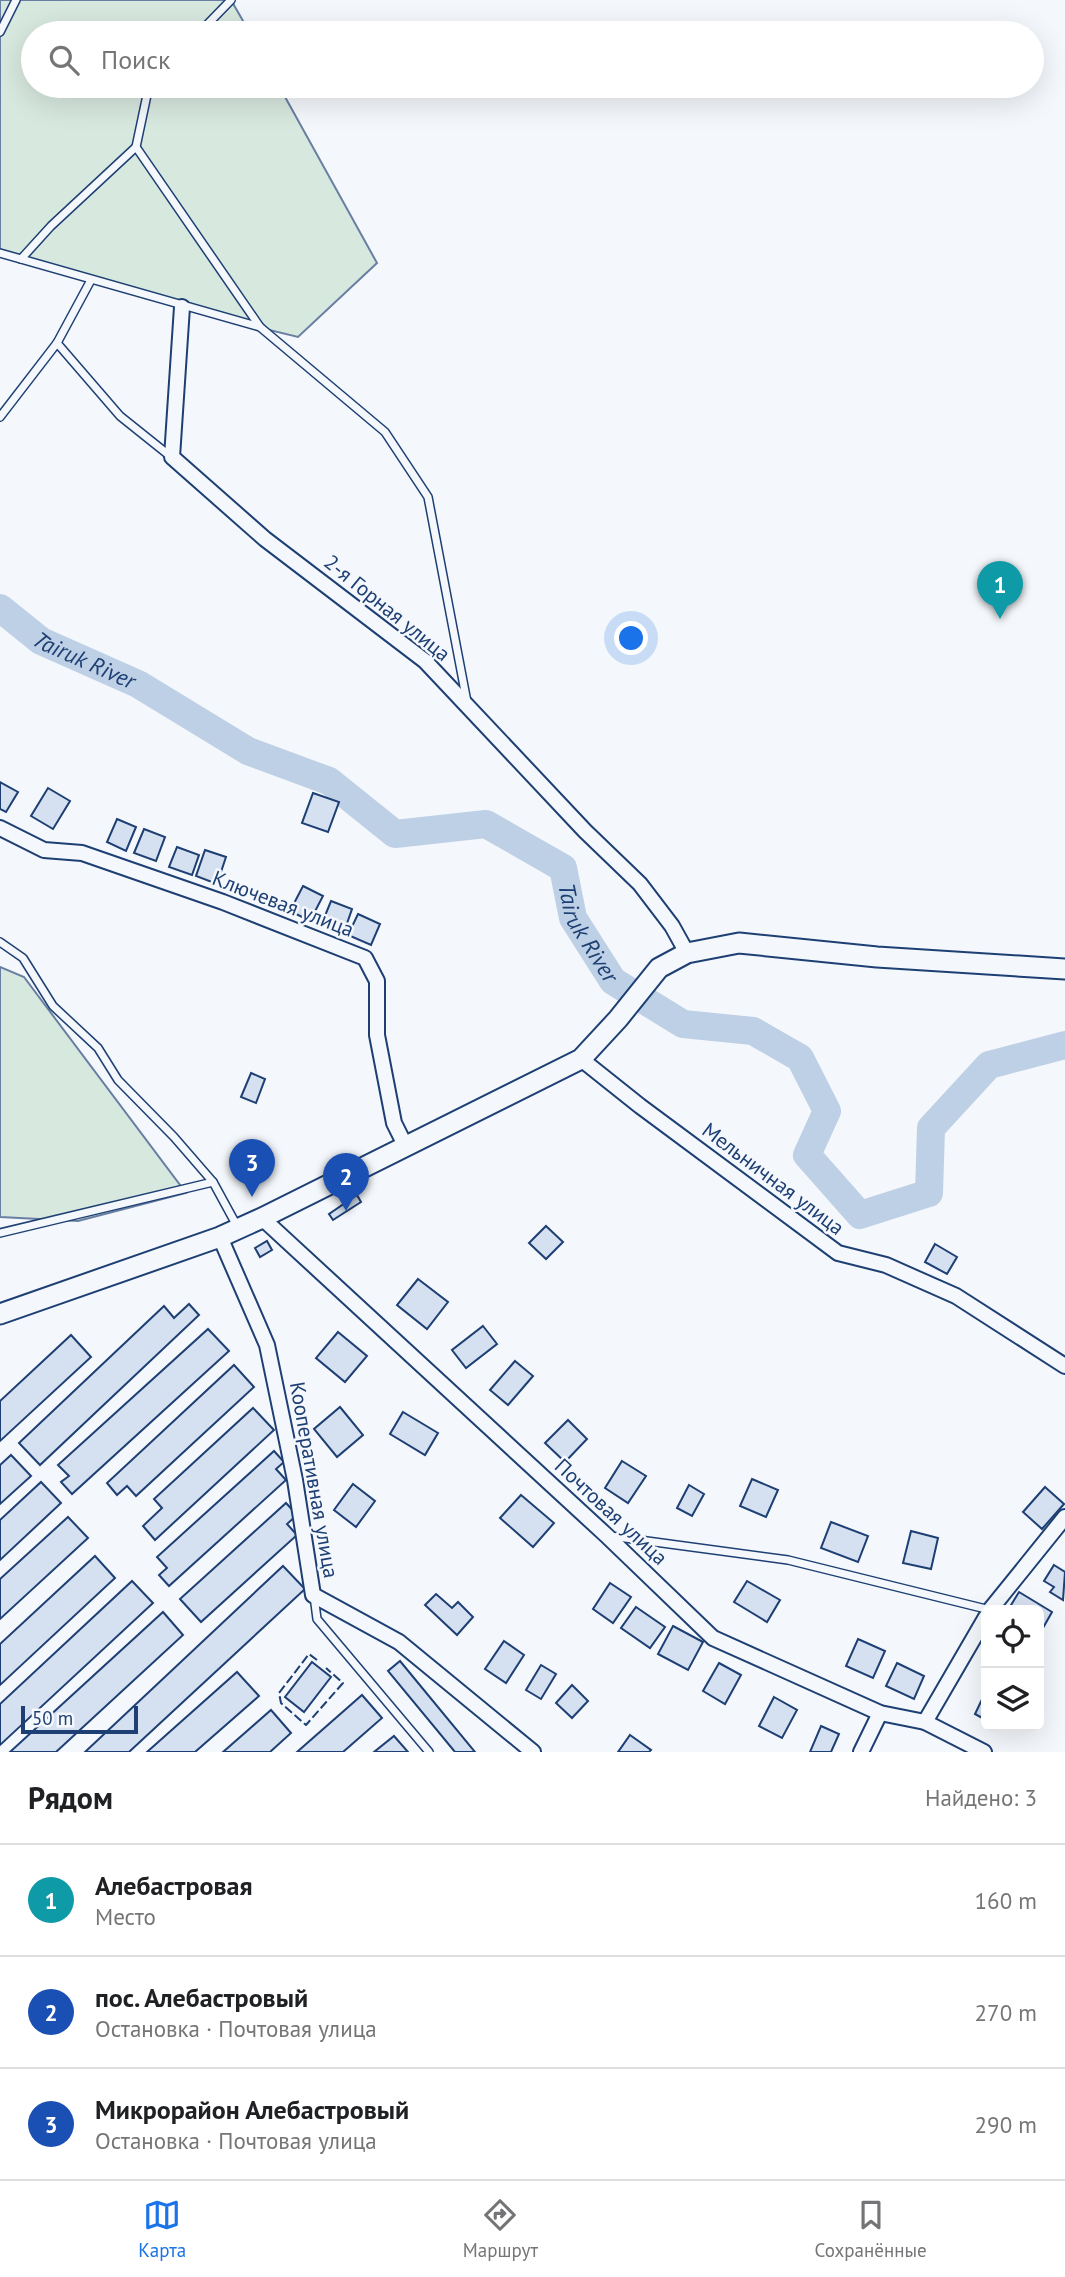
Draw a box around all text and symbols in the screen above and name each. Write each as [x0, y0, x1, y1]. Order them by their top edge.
search box [21, 21, 1044, 98]
icon: search [45, 41, 83, 79]
text: Поиск [101, 43, 170, 76]
street label: 2-я Горная улица [319, 548, 456, 667]
pin: 1 [977, 561, 1023, 619]
your location [614, 621, 648, 655]
water label: Tairuk River [27, 625, 141, 696]
street label: Ключевая улица [209, 864, 358, 943]
water label: Tairuk River [552, 881, 626, 989]
street label: Мельничная улица [697, 1116, 850, 1241]
pin: 3 [229, 1139, 275, 1197]
pin: 2 [323, 1153, 369, 1211]
street label: Кооперативная улица [284, 1380, 345, 1580]
street label: Почтовая улица [549, 1452, 673, 1571]
map controls [981, 1605, 1044, 1731]
button: locate [981, 1605, 1044, 1668]
button: layers [981, 1668, 1044, 1731]
scale bar [21, 1703, 138, 1735]
text: 50 m [32, 1706, 73, 1730]
text: Рядом [28, 1778, 113, 1817]
text: Найдено: 3 [925, 1783, 1037, 1812]
text: Алебастровая [95, 1869, 253, 1902]
text: 1 [44, 1886, 58, 1915]
text: 160 m [975, 1886, 1037, 1915]
text: Место [95, 1902, 156, 1931]
text: пос. Алебастровый [95, 1981, 308, 2014]
text: 2 [44, 1998, 58, 2027]
text: 270 m [975, 1998, 1037, 2027]
text: Остановка · Почтовая улица [95, 2014, 377, 2043]
text: Микрорайон Алебастровый [95, 2093, 409, 2126]
text: 3 [44, 2110, 58, 2139]
text: 290 m [975, 2110, 1037, 2139]
text: Остановка · Почтовая улица [95, 2126, 377, 2155]
tab: Карта [138, 2196, 186, 2262]
tab: Маршрут [463, 2196, 538, 2262]
tab: Сохранённые [815, 2196, 927, 2262]

